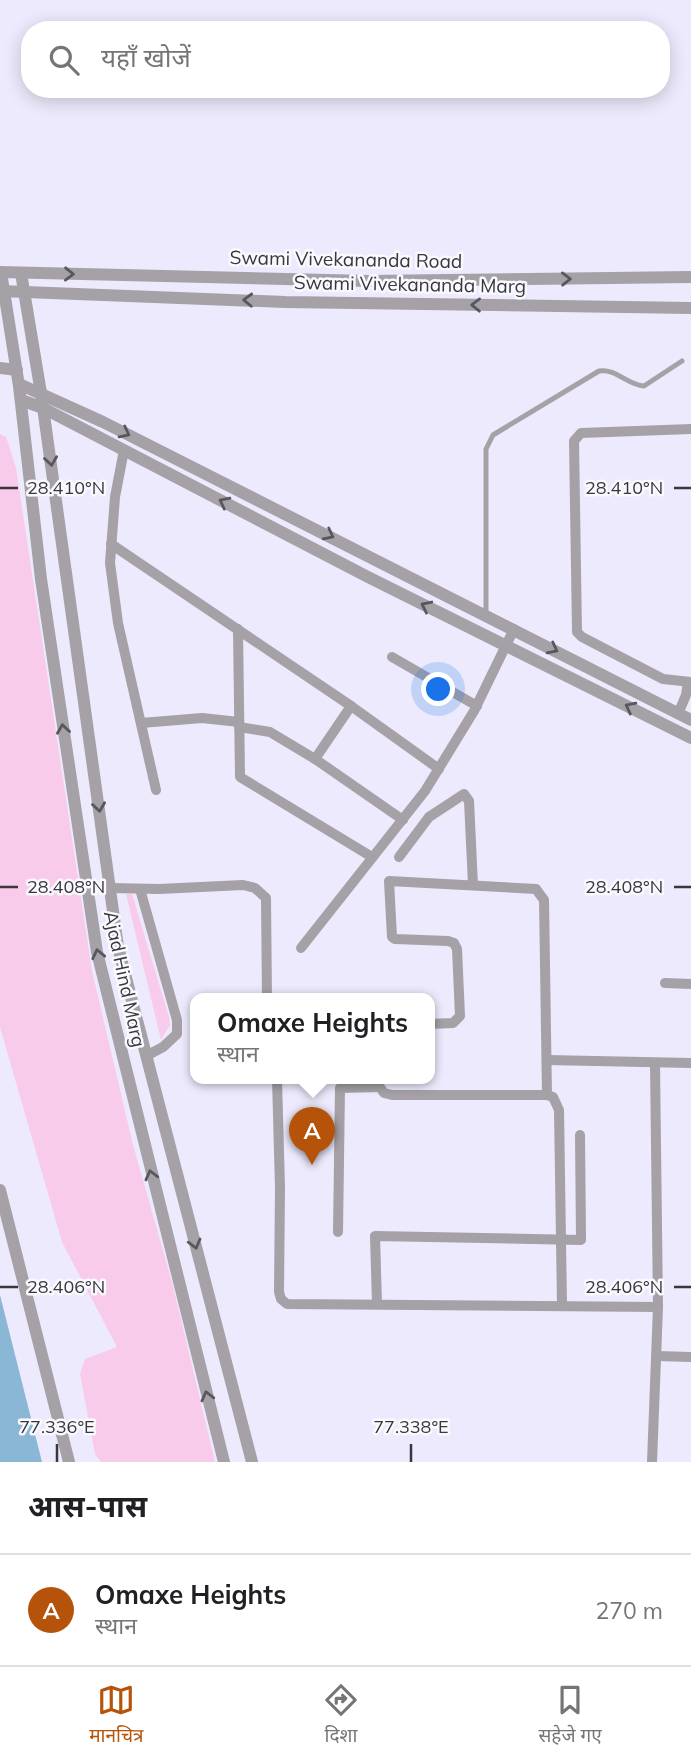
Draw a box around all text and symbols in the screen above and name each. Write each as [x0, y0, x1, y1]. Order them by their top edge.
search box [21, 21, 670, 98]
icon: search [45, 41, 83, 79]
text: यहाँ खोजें [101, 41, 191, 74]
street label: Swami Vivekananda Road [229, 245, 463, 273]
one-way arrow [64, 266, 75, 282]
street label: Swami Vivekananda Marg [294, 270, 526, 298]
one-way arrow [561, 271, 572, 287]
one-way arrow [243, 293, 254, 308]
one-way arrow [470, 297, 481, 312]
one-way arrow [118, 425, 130, 439]
one-way arrow [43, 455, 58, 466]
text: 28.410°N [27, 476, 105, 499]
text: 28.410°N [585, 476, 663, 499]
one-way arrow [219, 497, 231, 510]
one-way arrow [322, 527, 334, 541]
one-way arrow [421, 600, 433, 614]
one-way arrow [546, 641, 558, 655]
your location [421, 672, 455, 706]
one-way arrow [625, 702, 637, 716]
one-way arrow [56, 724, 71, 735]
one-way arrow [91, 801, 106, 813]
text: 28.408°N [27, 875, 105, 898]
text: 28.408°N [585, 875, 663, 898]
street label: Ajad Hind Marg [99, 909, 151, 1049]
one-way arrow [91, 948, 106, 960]
popup [190, 993, 435, 1084]
text: Omaxe Heights [217, 1006, 408, 1039]
text: स्थान [217, 1039, 259, 1068]
pin: A [289, 1107, 335, 1165]
one-way arrow [145, 1169, 159, 1181]
one-way arrow [187, 1238, 201, 1250]
text: 28.406°N [27, 1275, 105, 1298]
text: 28.406°N [585, 1275, 663, 1298]
one-way arrow [201, 1390, 215, 1402]
text: 77.336°E [19, 1415, 95, 1438]
text: 77.338°E [373, 1415, 449, 1438]
text: आस-पास [28, 1487, 147, 1525]
text: Omaxe Heights [95, 1578, 286, 1611]
text: A [42, 1596, 60, 1625]
text: 270 m [595, 1596, 663, 1625]
text: स्थान [95, 1611, 137, 1640]
tab: मानचित्र [89, 1681, 144, 1750]
tab: दिशा [322, 1681, 360, 1750]
tab: सहेजे गए [539, 1681, 602, 1750]

